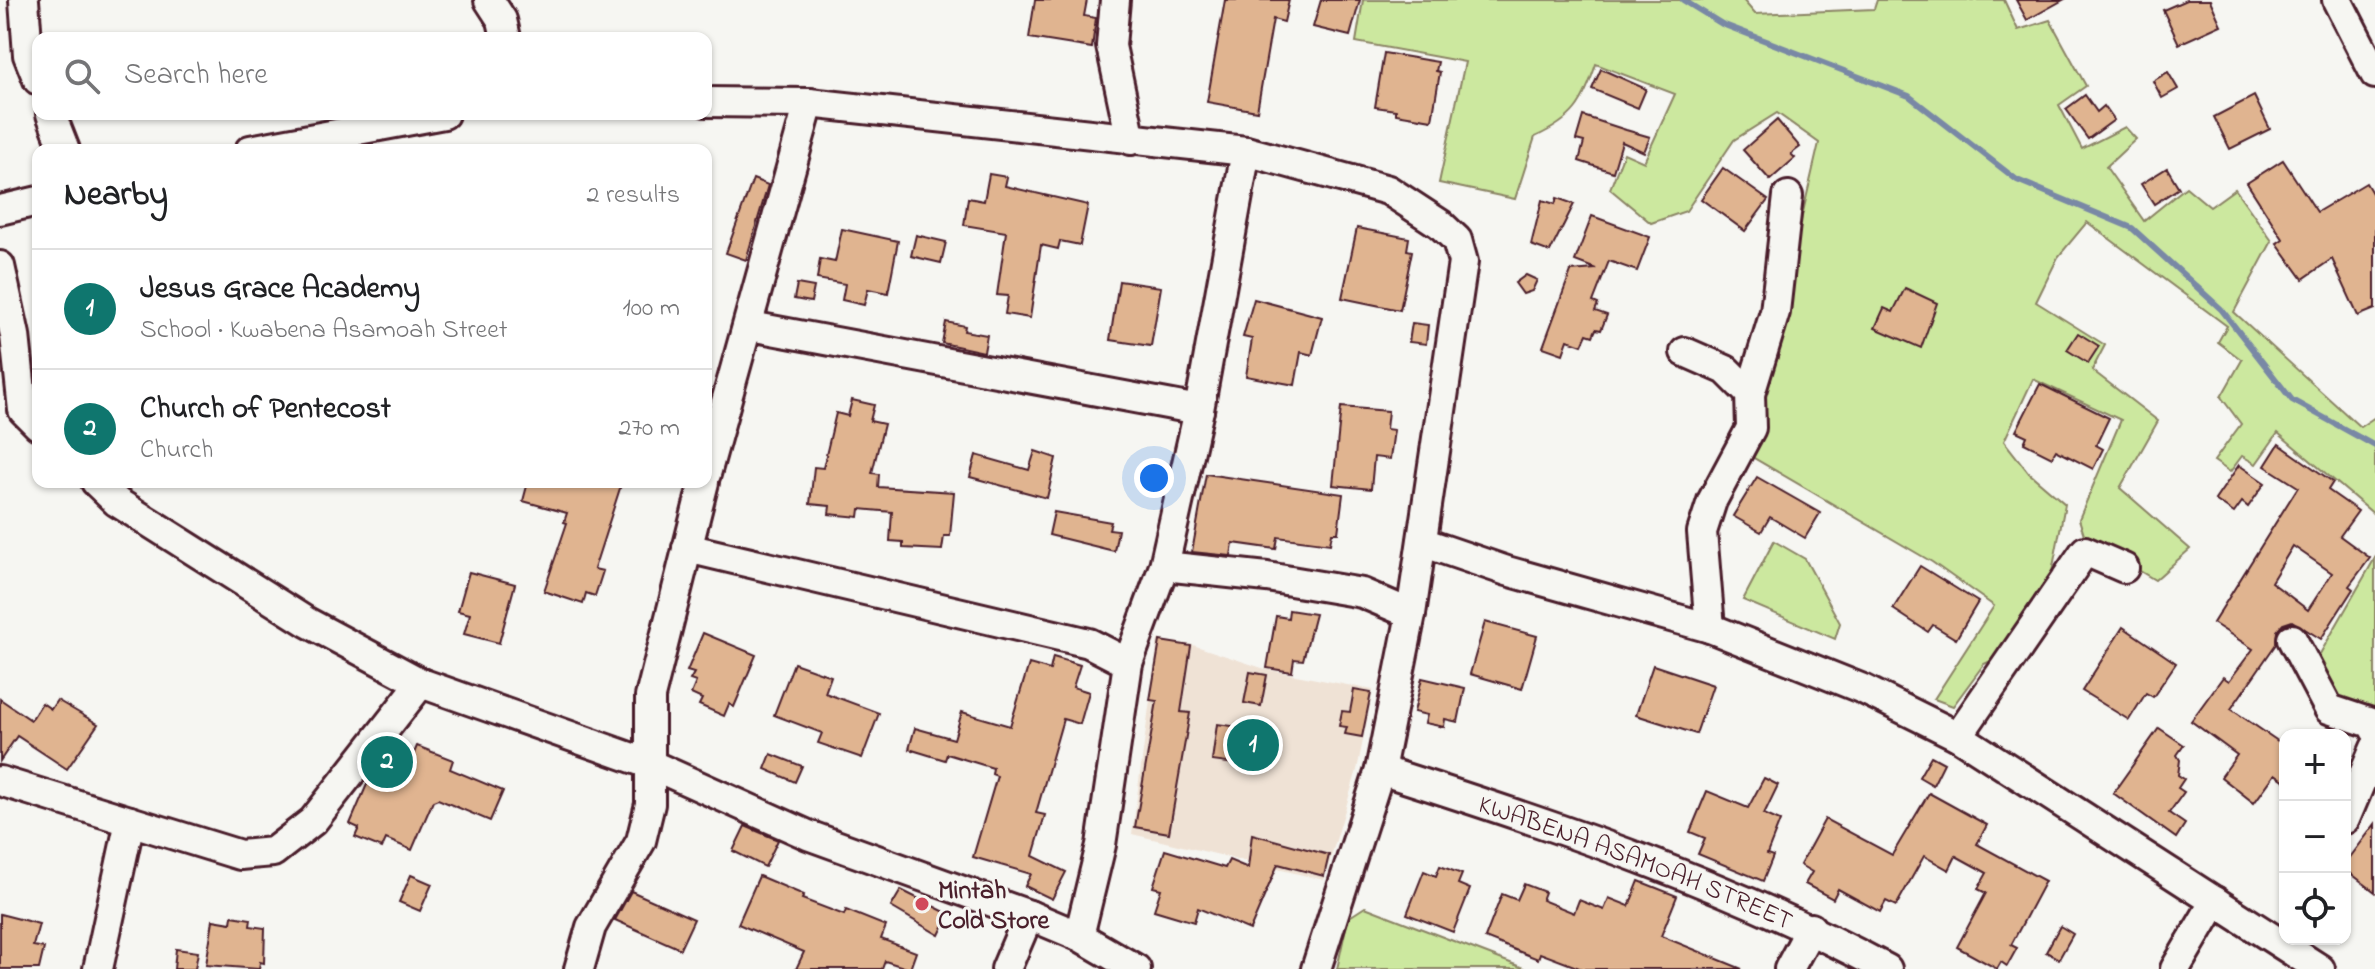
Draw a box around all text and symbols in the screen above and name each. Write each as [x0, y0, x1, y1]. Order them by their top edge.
search box [32, 32, 712, 120]
icon: search [60, 54, 104, 98]
text: Search here [124, 54, 268, 98]
text: Nearby [64, 171, 168, 221]
text: 2 results [587, 177, 680, 215]
text: Jesus Grace Academy [140, 268, 420, 312]
text: 1 [86, 290, 94, 328]
text: 100 m [623, 290, 680, 328]
text: School · Kwabena Asamoah Street [140, 312, 508, 350]
text: Church of Pentecost [140, 388, 391, 432]
text: 2 [84, 410, 96, 448]
text: 270 m [618, 410, 680, 448]
text: Church [140, 432, 213, 470]
your location [1134, 458, 1174, 498]
pin: 1 [1227, 715, 1279, 775]
map controls [2279, 729, 2351, 945]
button: + [2279, 729, 2351, 801]
pin: 2 [361, 732, 413, 792]
street label: KWABENA ASAMOAH STREET [1473, 787, 1798, 942]
button: − [2279, 801, 2351, 873]
place label: Mintah Cold Store [938, 873, 1051, 941]
button: locate [2279, 873, 2351, 945]
marker: Mintah Cold Store [913, 895, 931, 913]

